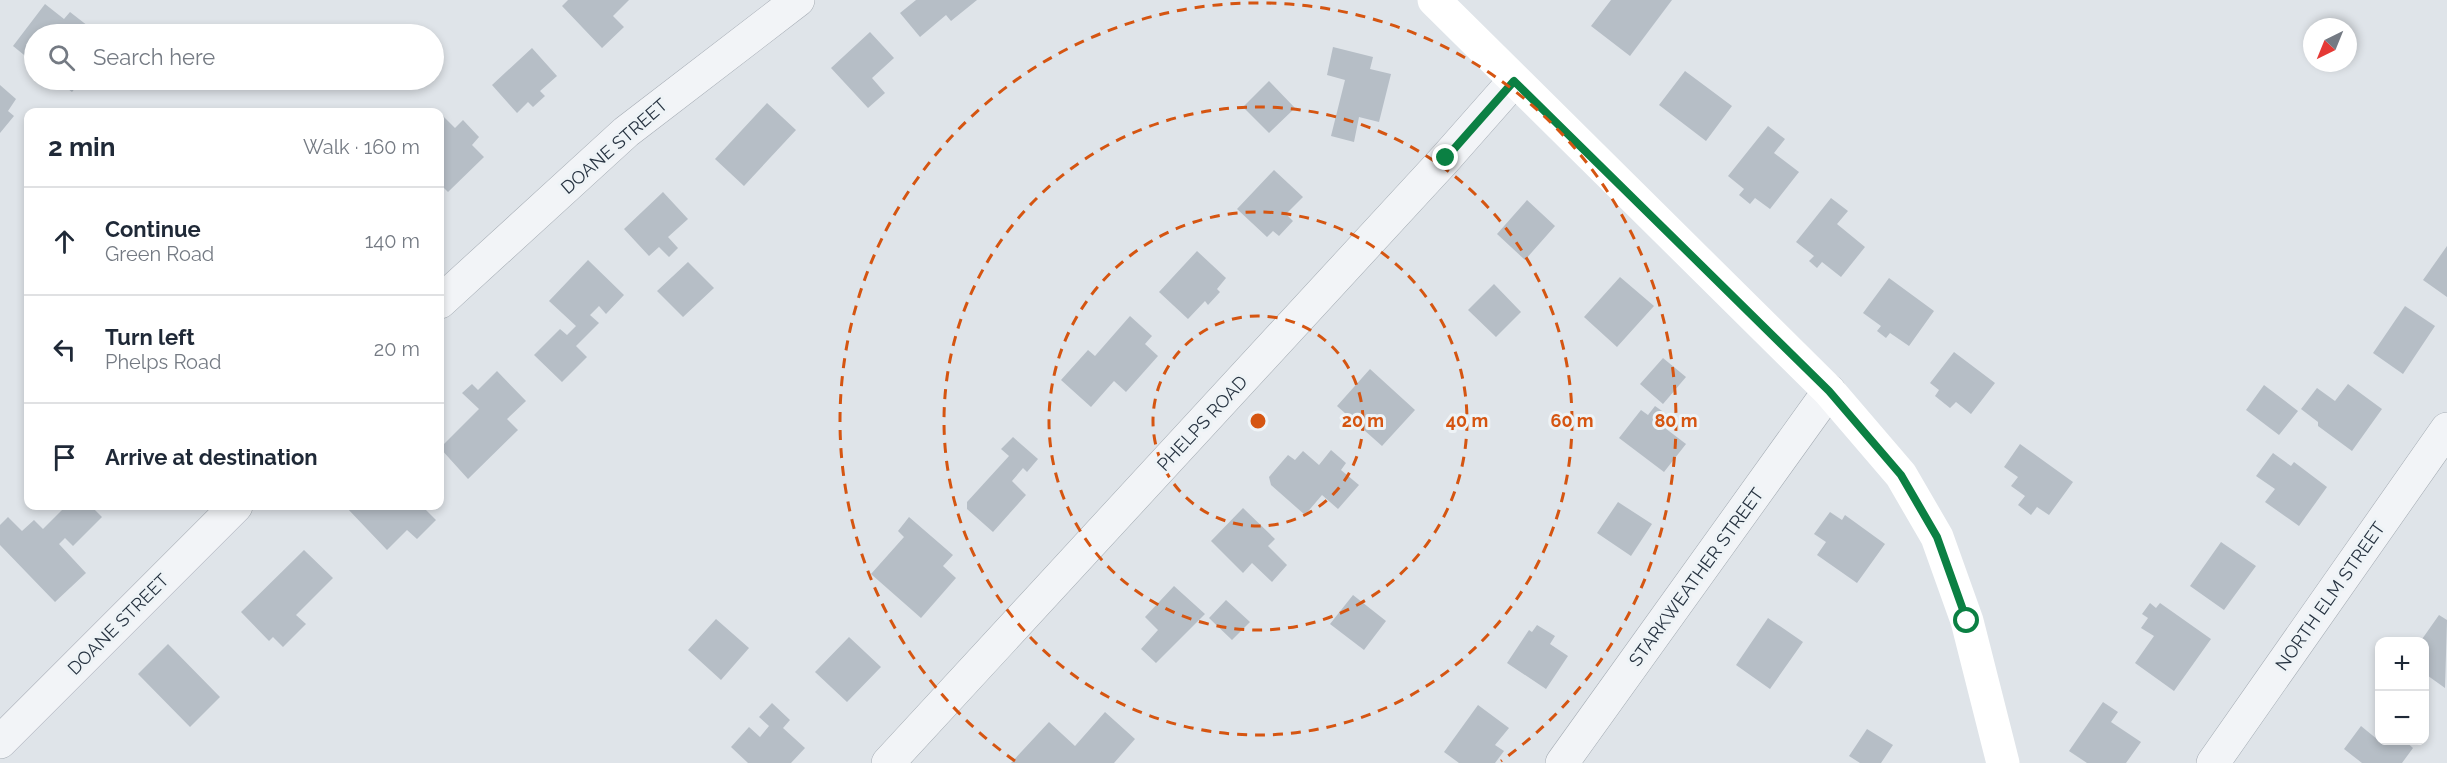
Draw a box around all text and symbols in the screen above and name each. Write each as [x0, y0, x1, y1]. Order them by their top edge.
north arrow [2303, 18, 2357, 72]
search box [24, 24, 444, 90]
icon: search [45, 41, 78, 74]
text: Search here [93, 44, 215, 70]
street label: DOANE STREET [557, 94, 671, 198]
text: 2 min [48, 132, 115, 162]
text: Walk · 160 m [303, 135, 420, 159]
route end [1432, 144, 1458, 170]
text: Continue [105, 216, 201, 242]
icon: ahead [48, 225, 81, 258]
text: 140 m [365, 229, 420, 253]
text: Green Road [105, 242, 214, 266]
text: Turn left [105, 324, 195, 350]
icon: left [48, 333, 81, 366]
text: 20 m [374, 337, 420, 361]
text: Phelps Road [105, 350, 221, 374]
street label: PHELPS ROAD [1153, 371, 1252, 475]
text: 20 m [1342, 410, 1384, 431]
text: 40 m [1446, 410, 1488, 431]
text: 60 m [1550, 410, 1594, 431]
text: 80 m [1654, 410, 1698, 431]
centre of rings [1248, 411, 1268, 431]
icon: arrive [48, 441, 81, 474]
text: Arrive at destination [105, 444, 318, 470]
street label: STARKWEATHER STREET [1624, 484, 1768, 670]
street label: NORTH ELM STREET [2271, 518, 2389, 674]
street label: DOANE STREET [63, 569, 173, 679]
route start [1953, 607, 1979, 633]
map controls [2375, 637, 2429, 745]
button: + [2375, 637, 2429, 691]
button: − [2375, 691, 2429, 745]

